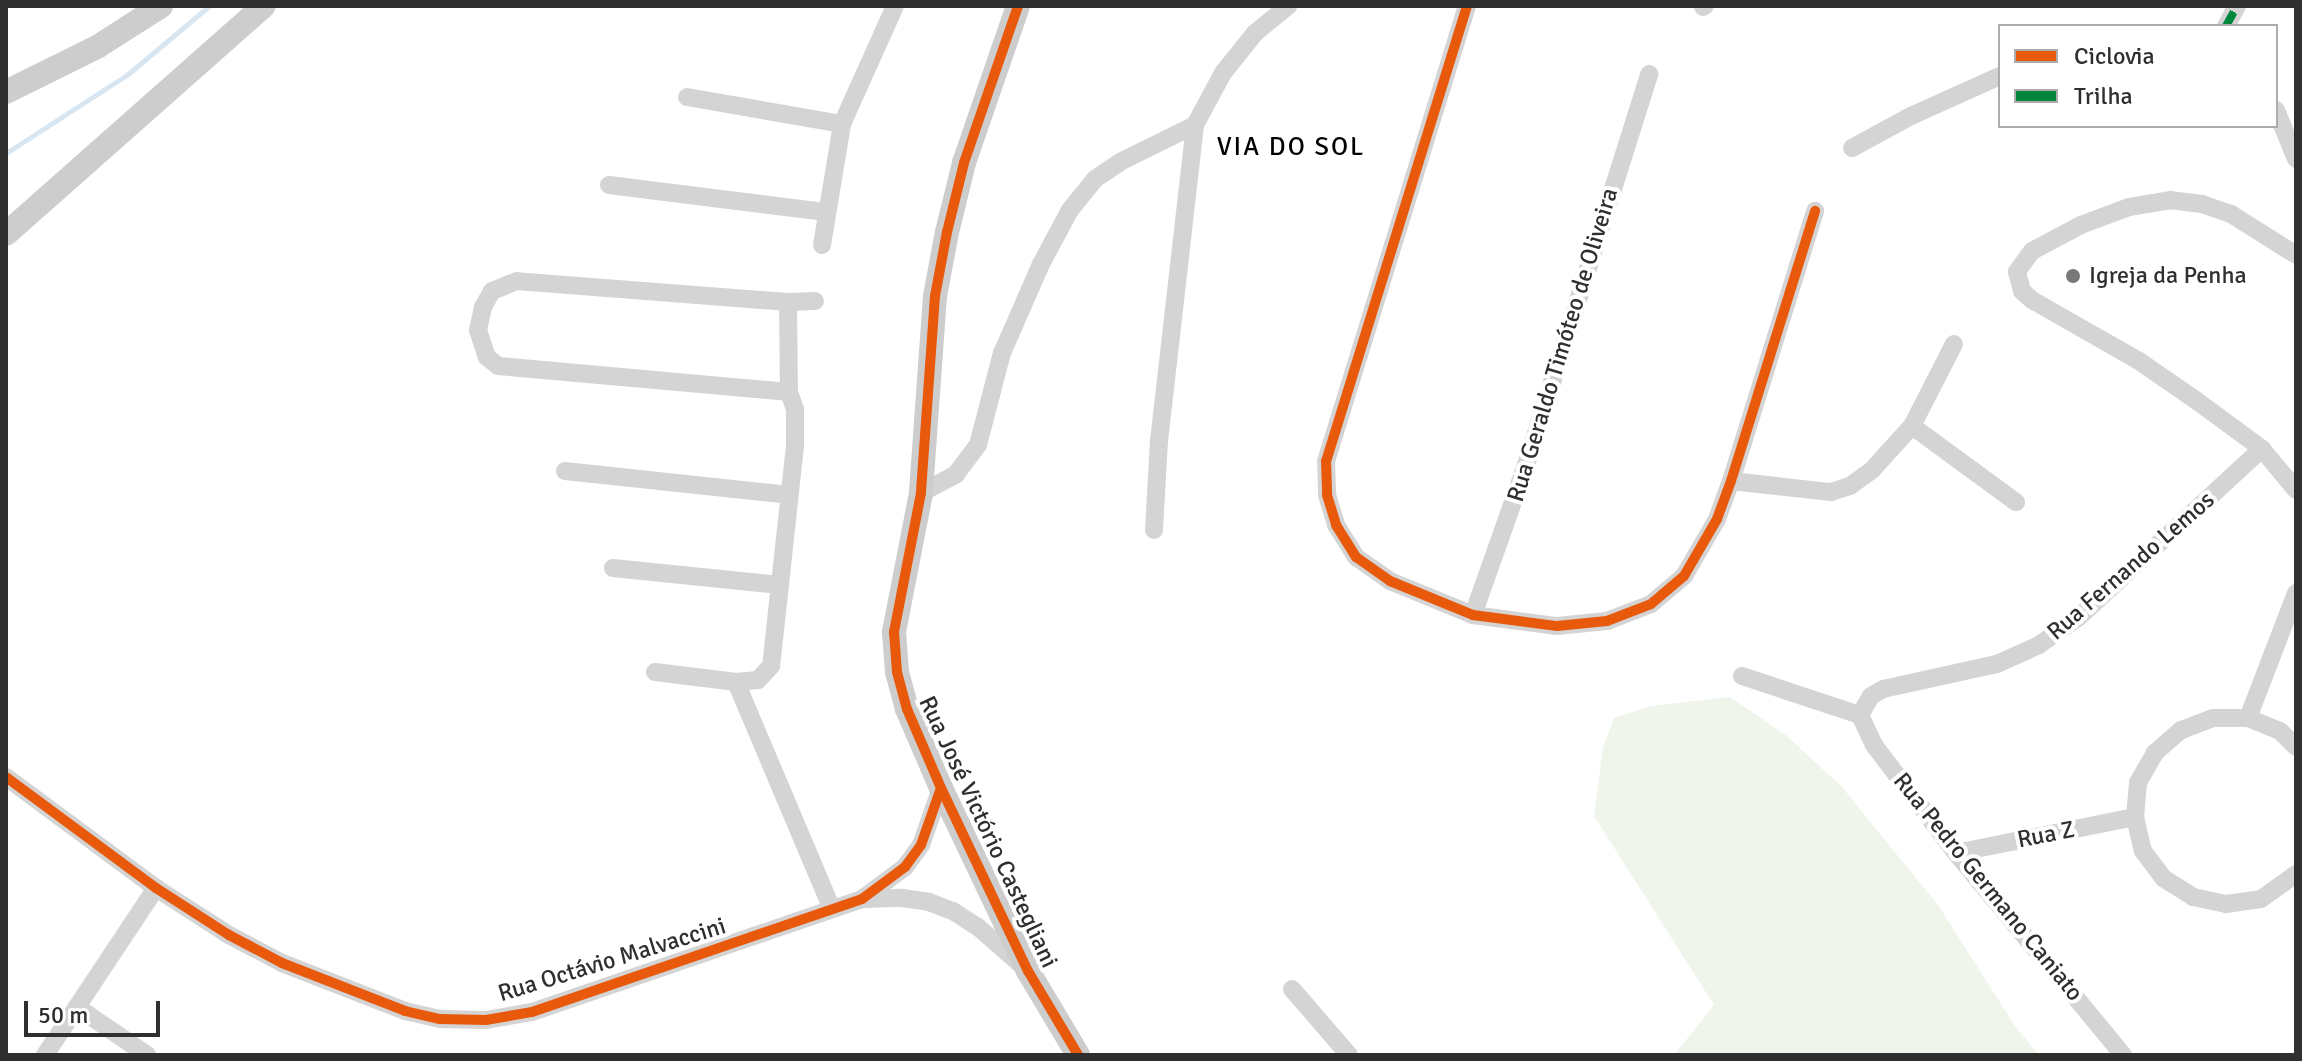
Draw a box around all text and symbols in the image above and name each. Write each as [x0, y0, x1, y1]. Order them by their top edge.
legend [1998, 24, 2278, 128]
text: Ciclovia [2074, 41, 2155, 71]
text: Trilha [2074, 81, 2133, 111]
district label: VIA DO SOL [1217, 132, 1365, 164]
street label: Rua Geraldo Timóteo de Oliveira [1501, 185, 1625, 505]
place label: Igreja da Penha [2089, 262, 2247, 290]
marker: Igreja da Penha [2064, 267, 2082, 285]
street label: Rua Fernando Lemos [2042, 486, 2220, 646]
street label: Rua José Victório Castegliani [912, 692, 1064, 972]
street label: Rua Pedro Germano Caniato [1887, 767, 2089, 1007]
street label: Rua Z [2015, 815, 2077, 855]
street label: Rua Octávio Malvaccini [495, 912, 729, 1008]
scale bar [28, 985, 164, 1035]
text: 50 m [38, 1000, 88, 1030]

